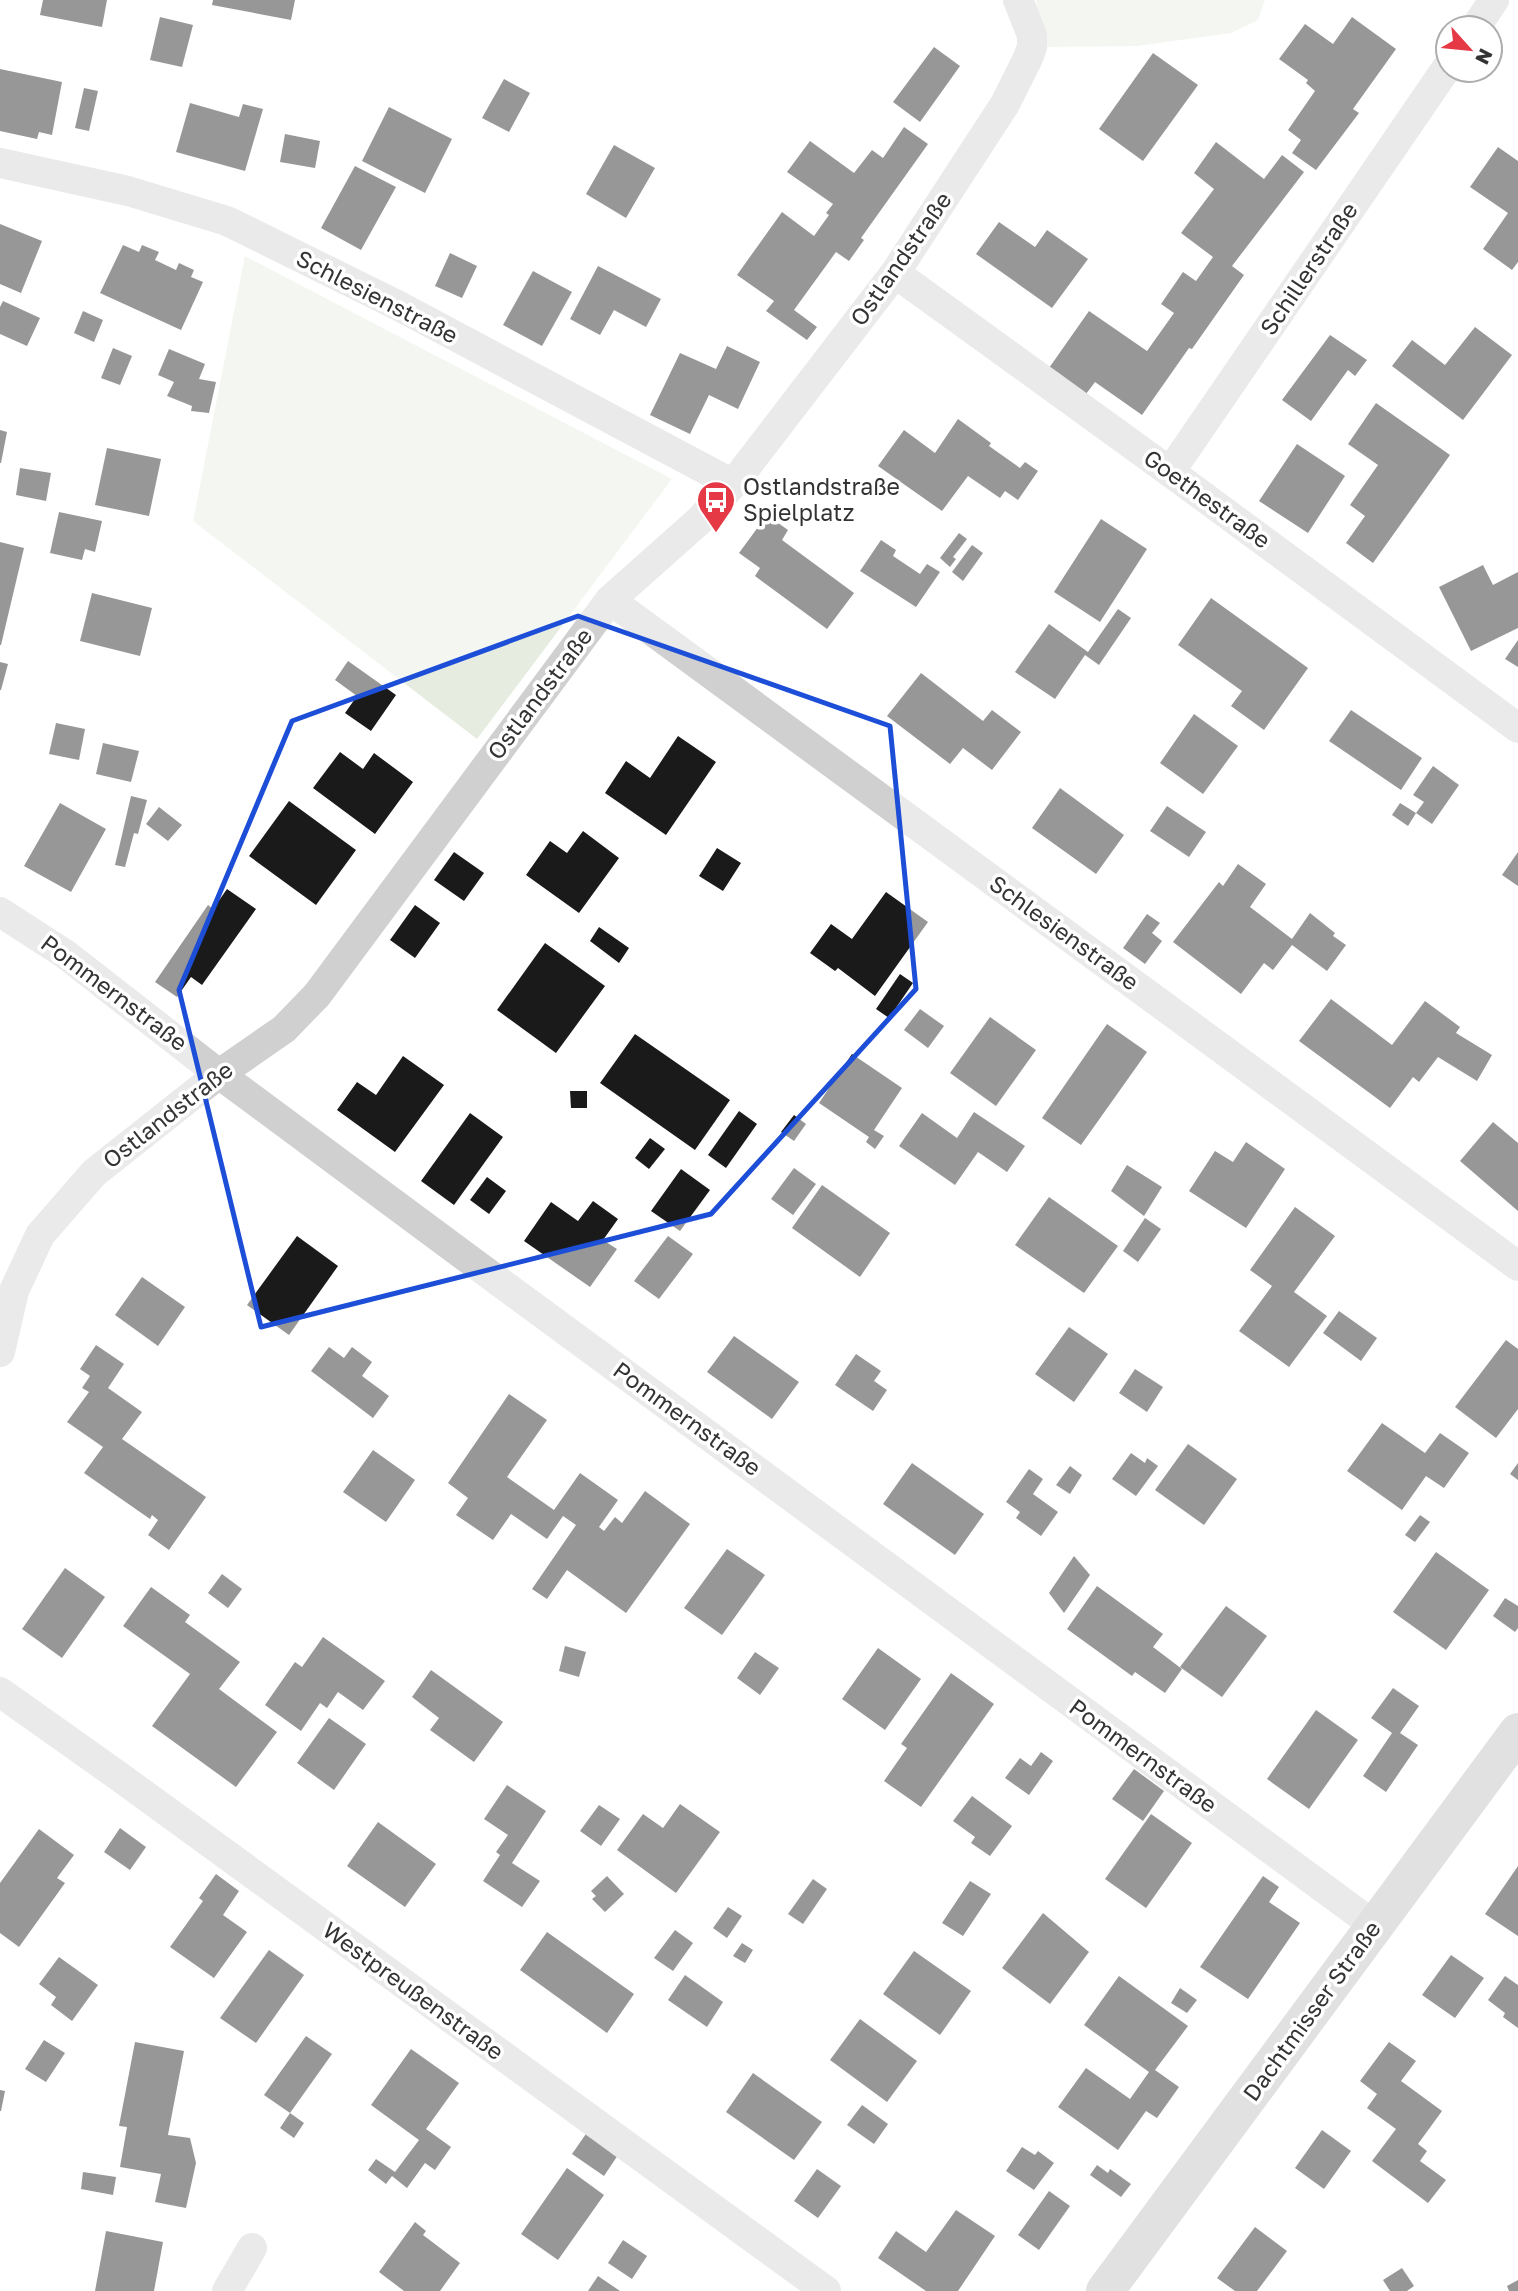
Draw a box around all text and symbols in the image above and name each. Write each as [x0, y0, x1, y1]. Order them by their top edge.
north arrow [1434, 14, 1504, 84]
text: N [1471, 45, 1498, 69]
street label: Ostlandstraße [844, 186, 957, 331]
street label: Schillerstraße [1253, 197, 1363, 340]
street label: Schlesienstraße [292, 243, 463, 349]
street label: Goethestraße [1139, 443, 1276, 554]
place label: Ostlandstraße Spielplatz [743, 472, 900, 526]
bus stop icon: Ostlandstraße Spielplatz [695, 479, 737, 534]
street label: Ostlandstraße [481, 622, 598, 764]
street label: Schlesienstraße [985, 869, 1145, 996]
street label: Pommernstraße [36, 928, 193, 1056]
street label: Ostlandstraße [97, 1055, 238, 1174]
street label: Pommernstraße [608, 1355, 767, 1481]
street label: Pommernstraße [1064, 1692, 1223, 1818]
street label: Westpreußenstraße [318, 1915, 509, 2065]
street label: Dachtmisser Straße [1237, 1915, 1386, 2106]

